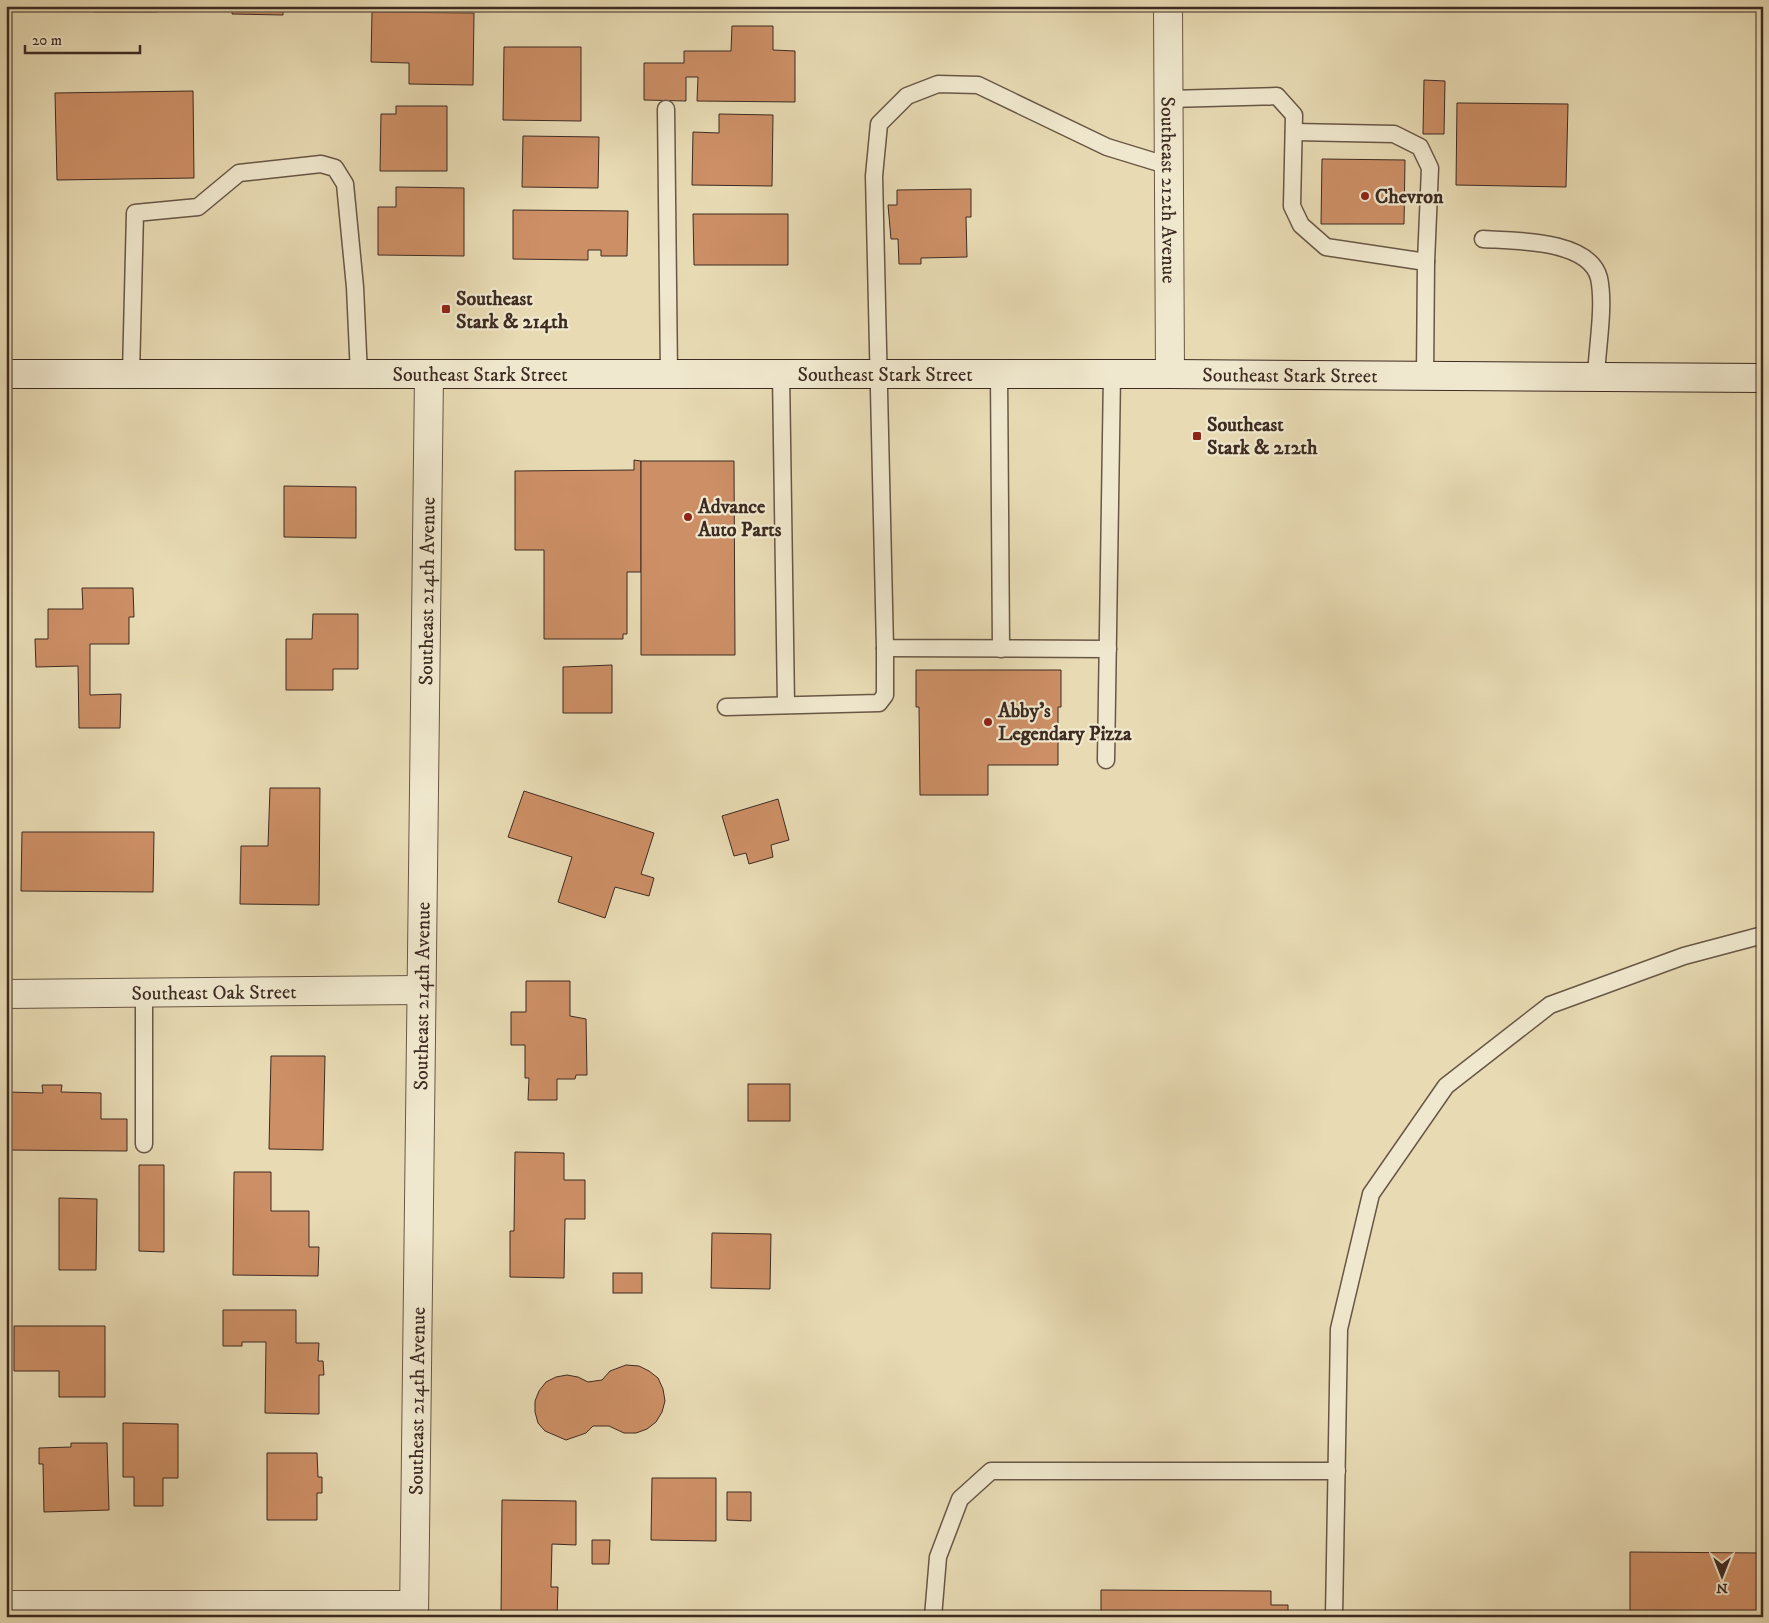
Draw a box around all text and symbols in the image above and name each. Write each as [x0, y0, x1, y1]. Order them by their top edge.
scale bar [25, 22, 140, 54]
text: 20 m [32, 31, 62, 50]
street label: Southeast 212th Avenue [1154, 97, 1181, 283]
place label: Chevron [1375, 185, 1444, 210]
marker: Chevron [1359, 190, 1371, 202]
place label: Southeast Stark & 214th [456, 287, 569, 335]
marker: Southeast Stark & 214th [440, 303, 452, 315]
street label: Southeast Stark Street [392, 363, 568, 388]
street label: Southeast Stark Street [797, 363, 973, 388]
street label: Southeast Stark Street [1202, 363, 1378, 389]
place label: Southeast Stark & 212th [1207, 413, 1318, 461]
marker: Southeast Stark & 212th [1191, 430, 1203, 442]
place label: Advance Auto Parts [697, 495, 782, 543]
street label: Southeast 214th Avenue [414, 497, 442, 685]
marker: Advance Auto Parts [682, 511, 694, 523]
place label: Abby's Legendary Pizza [997, 699, 1132, 747]
marker: Abby's Legendary Pizza [982, 716, 994, 728]
street label: Southeast 214th Avenue [409, 902, 437, 1090]
street label: Southeast Oak Street [131, 980, 297, 1007]
street label: Southeast 214th Avenue [404, 1307, 432, 1495]
north arrow [1696, 1550, 1746, 1600]
text: N [1716, 1579, 1728, 1597]

